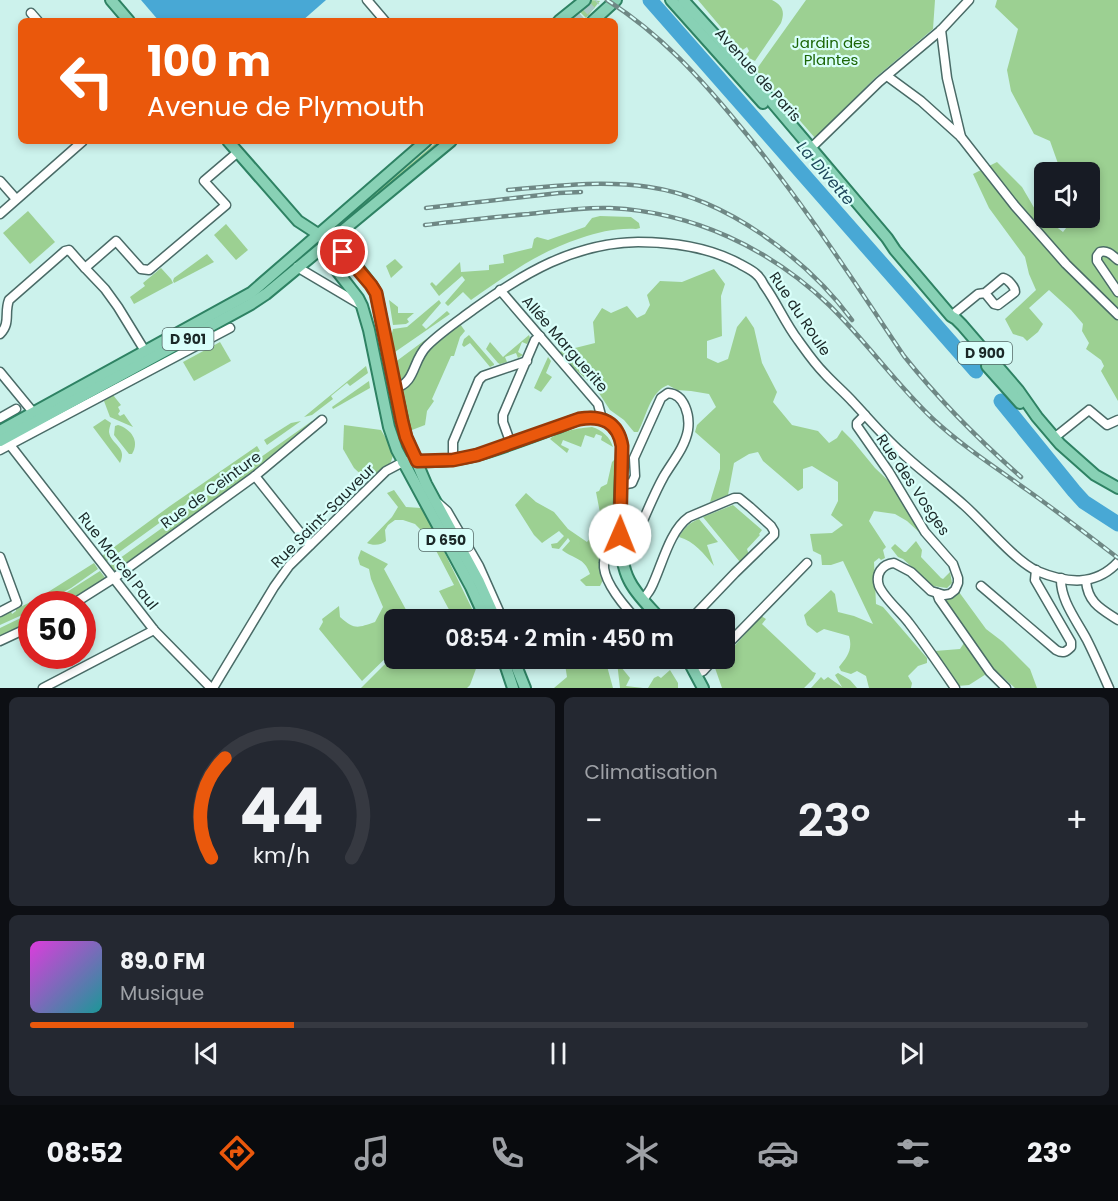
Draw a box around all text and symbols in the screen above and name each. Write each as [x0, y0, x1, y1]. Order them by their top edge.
street label: Avenue de Paris [711, 23, 806, 126]
text: 100 m [147, 32, 271, 91]
park label: Jardin des Plantes [792, 32, 870, 70]
icon: left [48, 42, 126, 120]
text: Avenue de Plymouth [147, 88, 425, 125]
water label: La Divette [791, 136, 860, 210]
map controls [1034, 162, 1100, 228]
button: sound [1034, 162, 1100, 228]
pin [317, 226, 368, 277]
icon: arrive [326, 235, 359, 268]
street label: Rue du Roule [765, 268, 836, 360]
street label: Allée Marguerite [517, 291, 613, 397]
road number: D 901 [162, 328, 213, 350]
road number: D 900 [958, 342, 1012, 364]
street label: Rue des Vosges [872, 430, 955, 540]
street label: Rue de Ceinture [156, 446, 265, 533]
street label: Rue Saint-Sauveur [266, 459, 380, 572]
position arrow [588, 503, 652, 567]
street label: Rue Marcel Paul [74, 507, 163, 614]
road number: D 650 [419, 529, 473, 551]
speed limit sign: 50 [18, 591, 96, 669]
text: 08:54 · 2 min · 450 m [445, 623, 674, 654]
text: Climatisation [585, 758, 718, 786]
text: 44 [240, 766, 324, 854]
text: 23° [798, 789, 870, 852]
text: − [585, 797, 603, 844]
text: + [1065, 797, 1088, 844]
text: km/h [253, 841, 310, 872]
text: 89.0 FM [120, 946, 205, 977]
text: Musique [120, 979, 204, 1007]
icon: previous [190, 1037, 223, 1070]
icon: pause [542, 1037, 575, 1070]
icon: next [895, 1037, 928, 1070]
icon: directions [216, 1132, 258, 1174]
icon: music [351, 1132, 393, 1174]
icon: phone [486, 1132, 528, 1174]
icon: climate [621, 1132, 663, 1174]
icon: car [757, 1132, 799, 1174]
icon: filters [892, 1132, 934, 1174]
text: 08:52 [47, 1134, 122, 1171]
text: 23° [1027, 1134, 1071, 1171]

